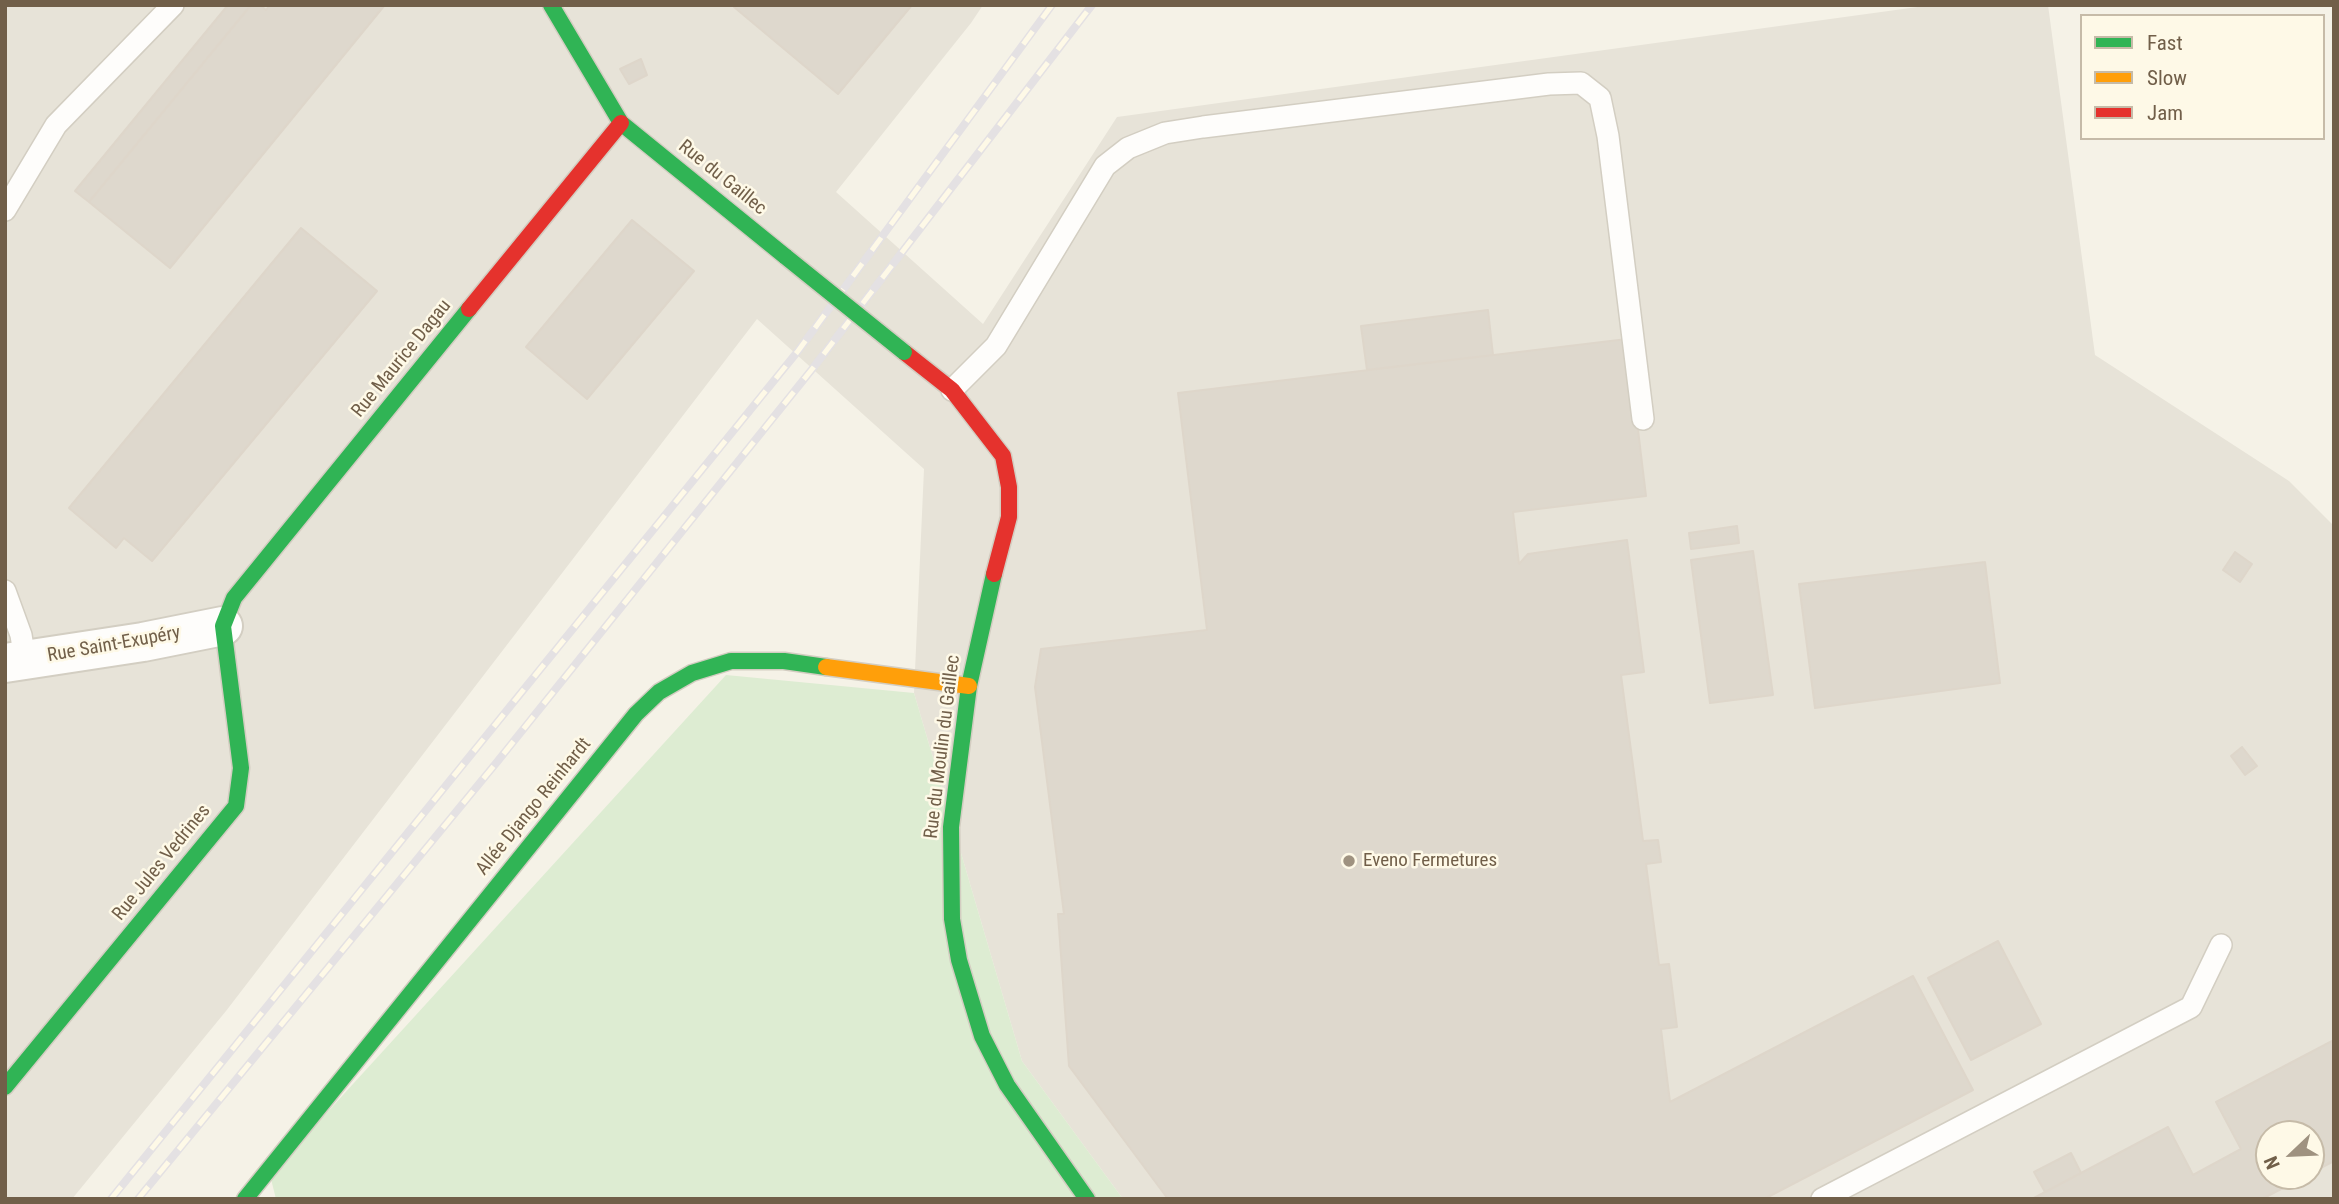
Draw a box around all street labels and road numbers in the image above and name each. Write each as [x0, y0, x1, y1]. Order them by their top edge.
street label: Rue du Gaillec [673, 136, 771, 220]
street label: Rue Maurice Dagau [348, 295, 456, 423]
street label: Rue Saint-Exupéry [46, 622, 182, 668]
street label: Rue du Moulin du Gaillec [920, 654, 966, 840]
street label: Allée Django Reinhardt [472, 734, 596, 880]
street label: Rue Jules Vedrines [108, 800, 216, 926]

